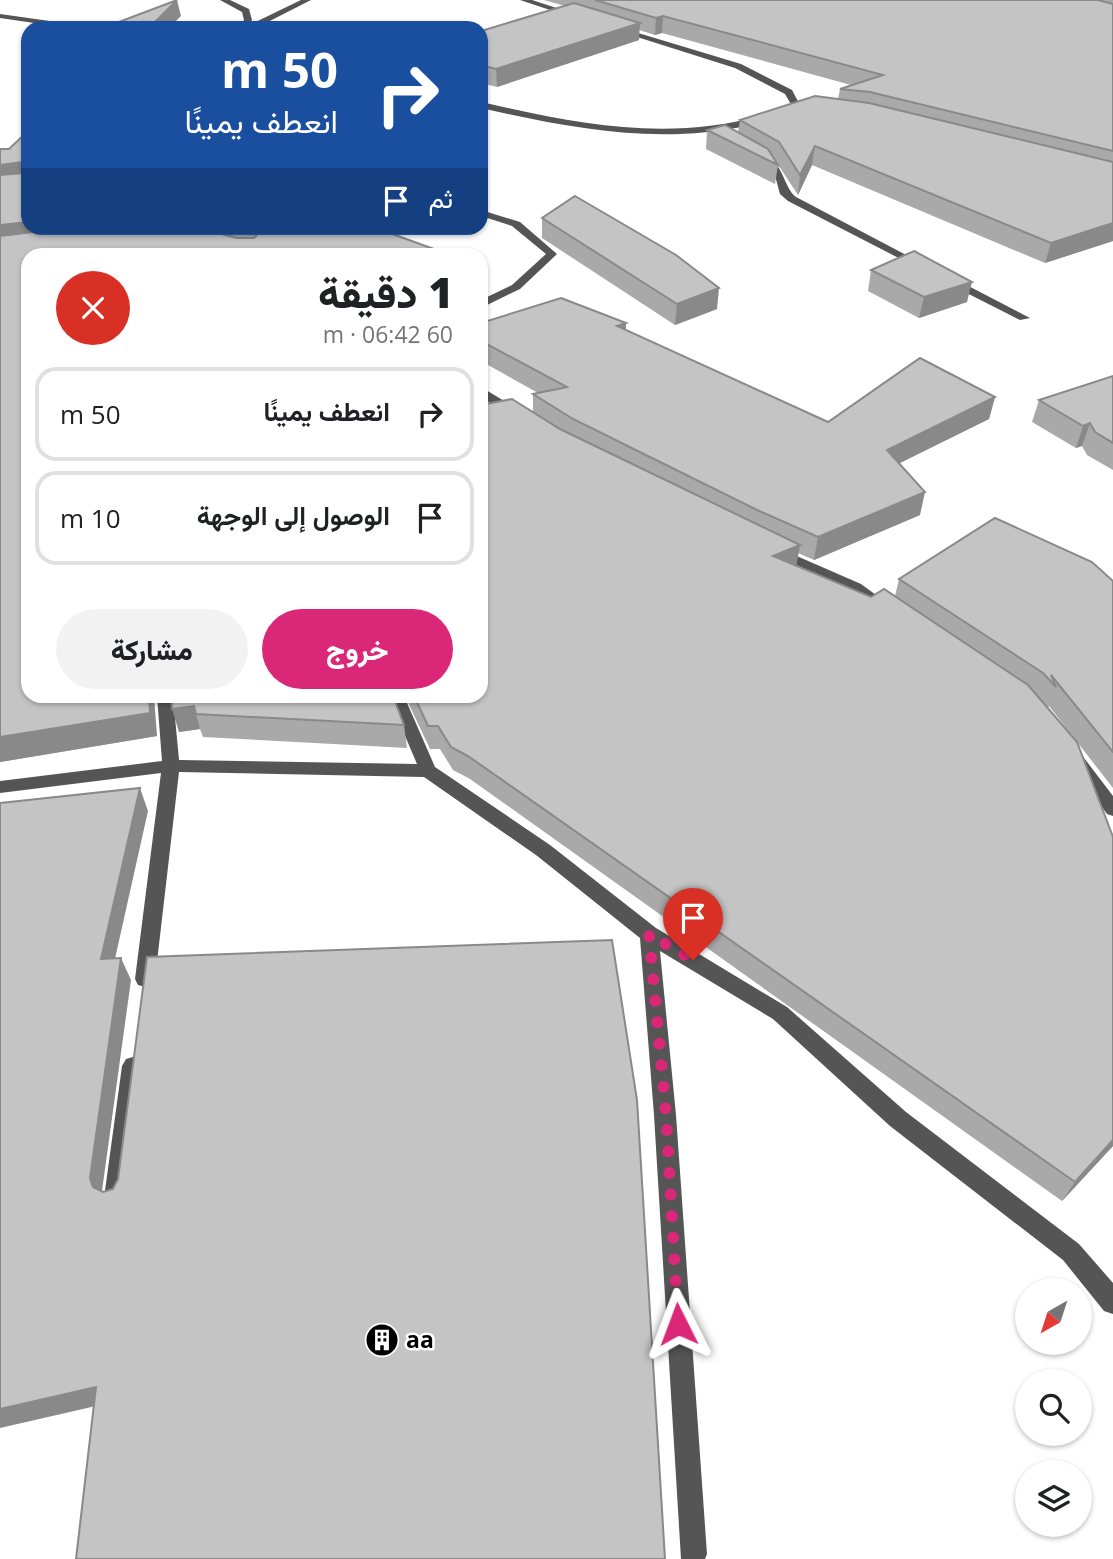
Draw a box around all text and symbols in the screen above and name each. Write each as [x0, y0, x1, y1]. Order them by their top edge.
text: 50 m [221, 36, 338, 102]
icon: right [362, 49, 453, 140]
text: انعطف يمينًا [184, 99, 338, 142]
text: ثم [429, 180, 453, 216]
icon: arrive [377, 182, 415, 220]
text: 1 دقيقة [318, 263, 453, 320]
button: close [56, 271, 130, 345]
text: 60 m · 06:42 [323, 318, 453, 350]
text: انعطف يمينًا [263, 393, 390, 429]
icon: right [411, 395, 449, 433]
text: 50 m [60, 396, 121, 432]
text: الوصول إلى الوجهة [197, 497, 390, 533]
icon: arrive [411, 499, 449, 537]
text: 10 m [60, 500, 121, 536]
button: مشاركة [56, 609, 248, 689]
button: خروج [262, 609, 453, 689]
pin [663, 888, 723, 960]
icon: arrive [674, 899, 712, 937]
north arrow [1015, 1278, 1092, 1354]
map controls [1015, 1278, 1092, 1537]
position arrow [641, 1287, 715, 1361]
building icon: aa [363, 1321, 401, 1359]
place label: aa [406, 1323, 434, 1355]
button: search [1015, 1369, 1092, 1446]
button: layers [1015, 1460, 1092, 1537]

